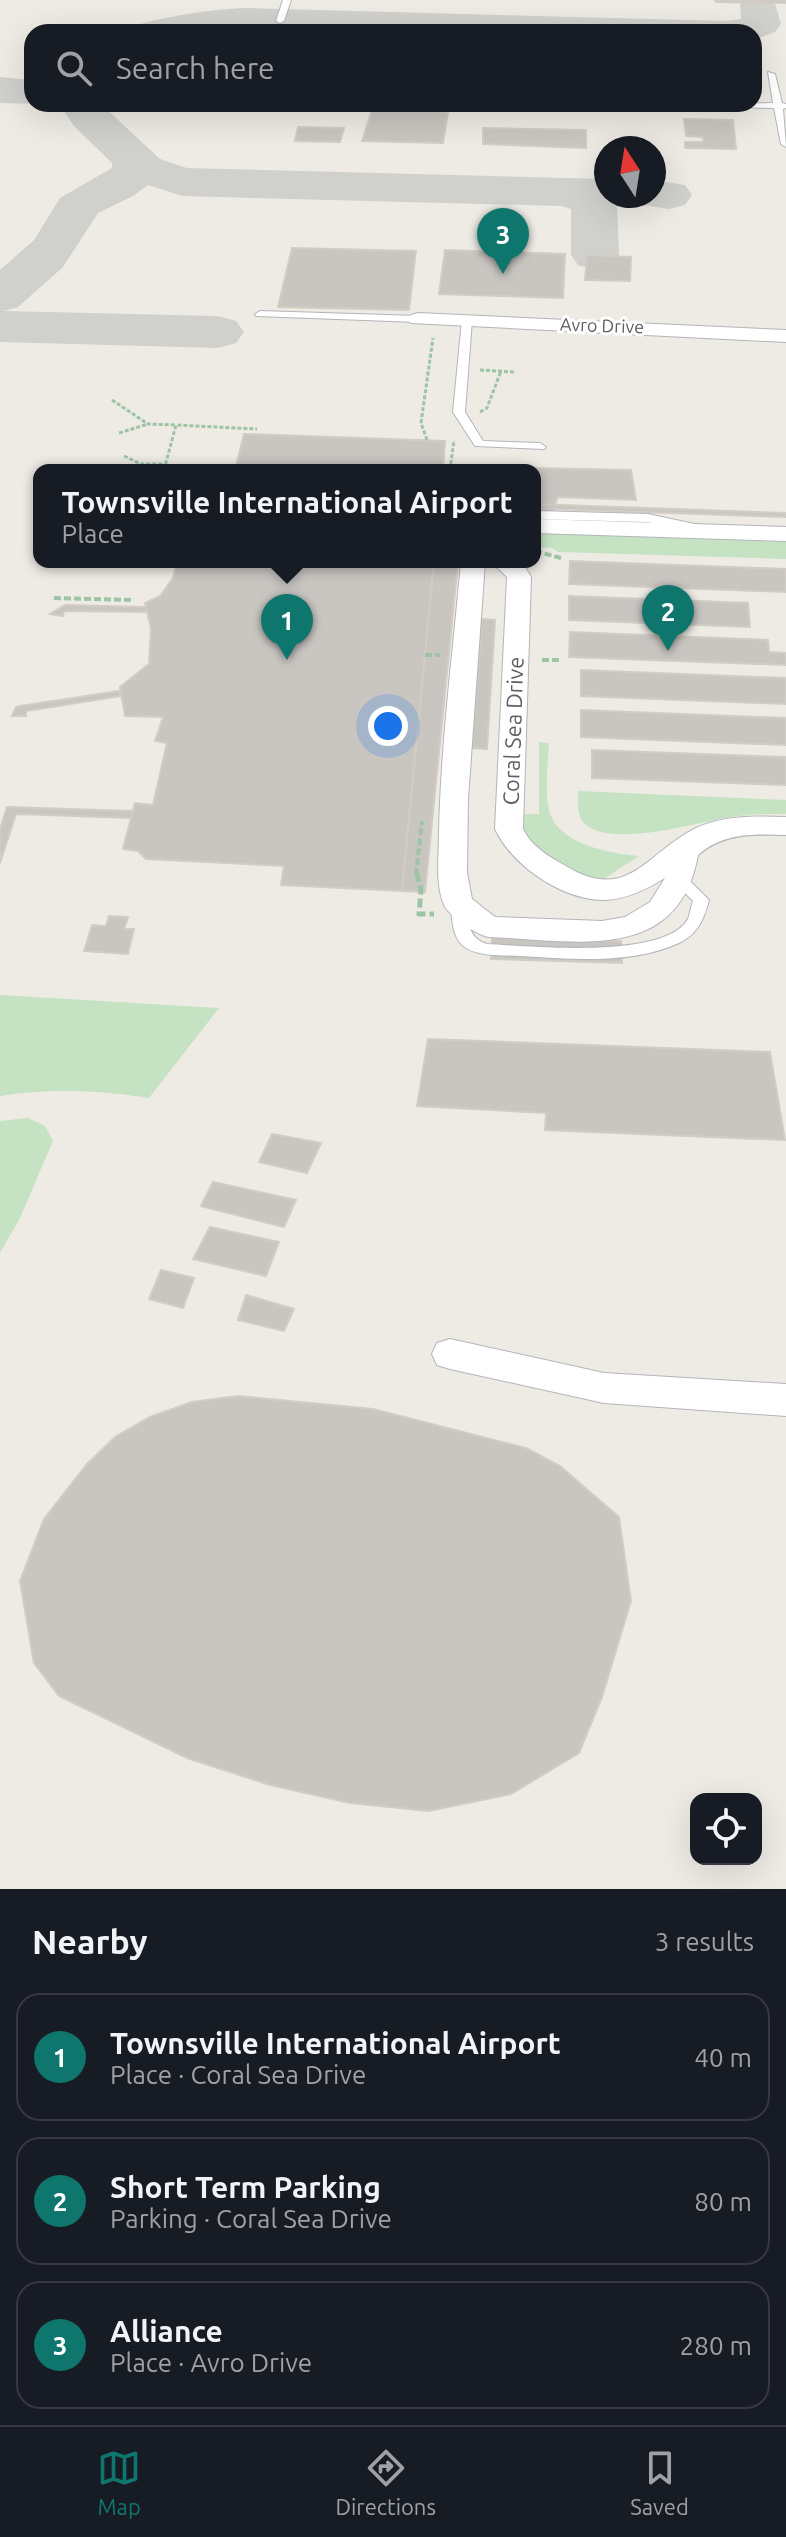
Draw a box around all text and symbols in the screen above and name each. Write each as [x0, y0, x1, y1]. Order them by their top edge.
search box [24, 24, 762, 112]
icon: search [52, 46, 96, 90]
text: Search here [116, 51, 275, 85]
north arrow [594, 136, 666, 208]
pin: 3 [477, 208, 529, 274]
street label: Avro Drive [560, 314, 644, 336]
popup [33, 464, 541, 568]
text: Townsville International Airport [62, 485, 512, 519]
text: Place [62, 519, 124, 548]
pin: 2 [642, 585, 694, 651]
pin: 1 [261, 594, 313, 660]
street label: Coral Sea Drive [497, 656, 528, 806]
your location [368, 706, 408, 746]
map controls [690, 1793, 762, 1865]
button: locate [690, 1793, 762, 1865]
text: Nearby [32, 1922, 147, 1960]
text: 3 results [655, 1927, 754, 1956]
text: Townsville International Airport [110, 2026, 561, 2060]
text: 1 [53, 2043, 67, 2072]
text: 40 m [694, 2043, 752, 2072]
text: Place · Coral Sea Drive [110, 2060, 366, 2089]
text: Short Term Parking [110, 2170, 381, 2204]
text: 2 [53, 2187, 67, 2216]
text: 80 m [694, 2187, 752, 2216]
text: Parking · Coral Sea Drive [110, 2204, 392, 2233]
text: Alliance [110, 2314, 223, 2348]
text: 3 [53, 2331, 67, 2360]
text: 280 m [680, 2331, 752, 2360]
text: Place · Avro Drive [110, 2348, 312, 2377]
tab: Map [97, 2446, 141, 2519]
tab: Directions [335, 2446, 436, 2519]
tab: Saved [630, 2446, 689, 2519]

